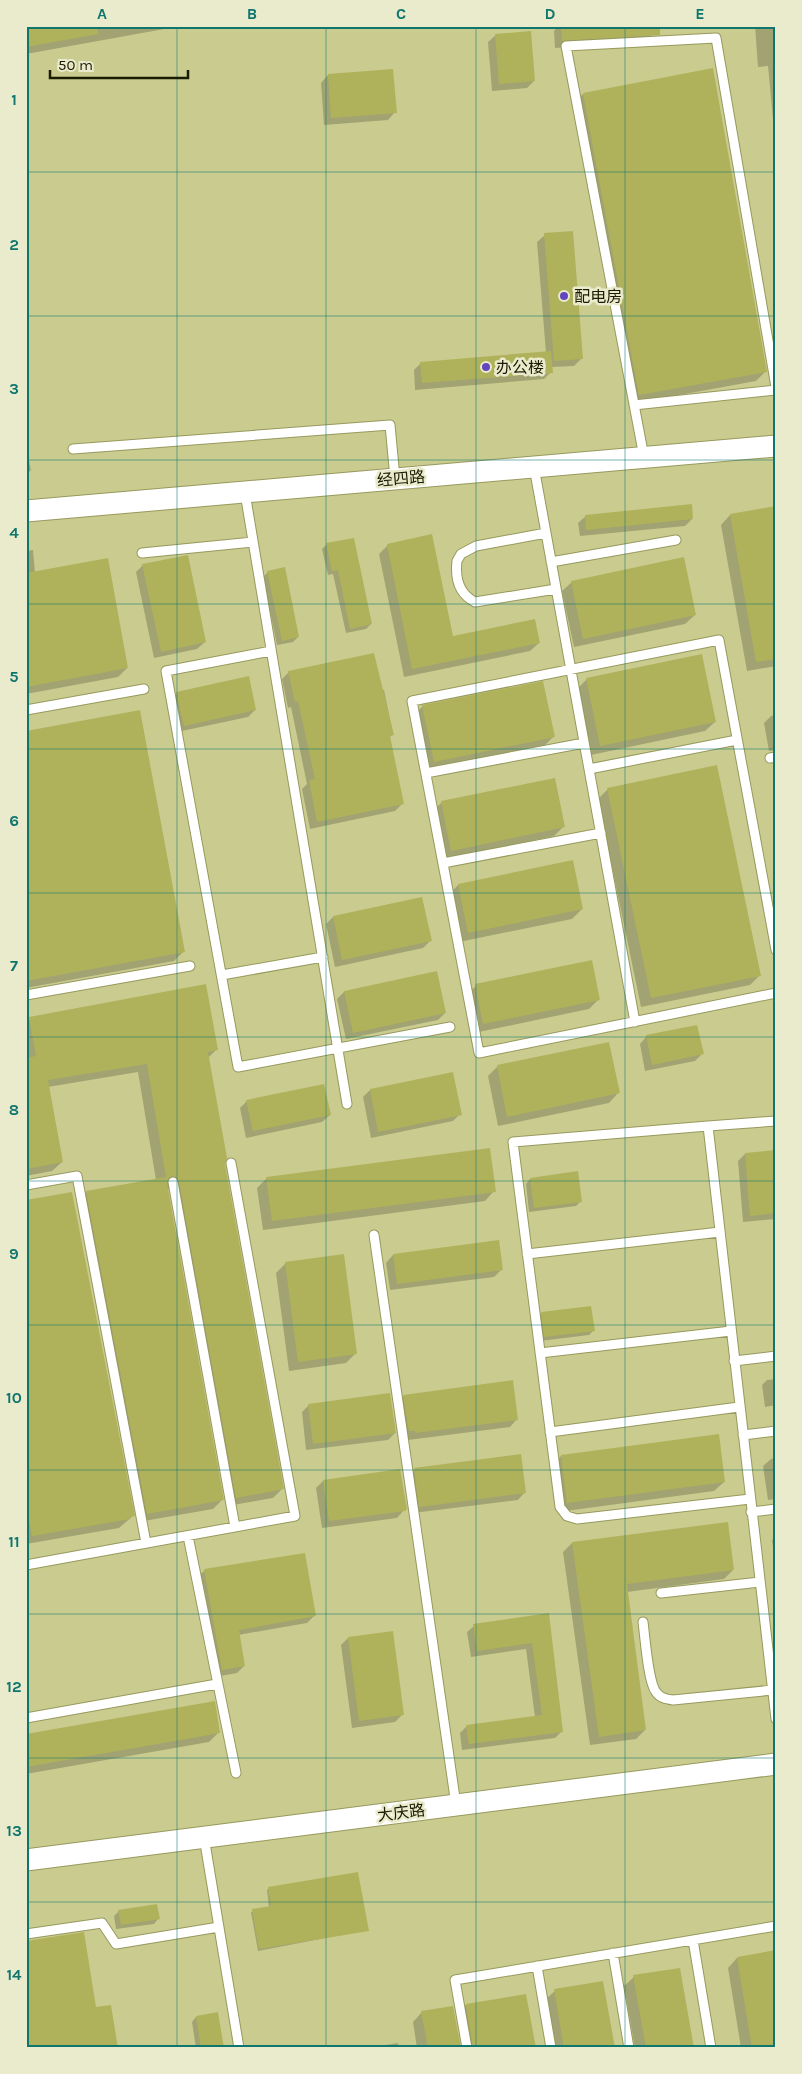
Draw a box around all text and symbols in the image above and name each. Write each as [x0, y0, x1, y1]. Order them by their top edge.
text: A [97, 4, 107, 23]
text: B [247, 4, 257, 23]
text: C [396, 4, 406, 23]
text: D [545, 4, 556, 23]
text: E [695, 4, 705, 23]
scale bar [50, 48, 188, 80]
text: 50 m [58, 56, 93, 74]
text: 1 [11, 90, 17, 109]
text: 2 [9, 235, 19, 254]
place label: 配电房 [574, 287, 622, 306]
marker: 配电房 [558, 290, 570, 302]
place label: 办公楼 [496, 358, 544, 377]
marker: 办公楼 [480, 361, 492, 373]
text: 3 [9, 379, 19, 398]
street label: 经四路 [376, 467, 426, 490]
text: 4 [9, 523, 19, 542]
text: 5 [9, 667, 19, 686]
text: 6 [9, 811, 19, 830]
text: 7 [10, 956, 18, 975]
text: 8 [9, 1100, 19, 1119]
text: 9 [9, 1244, 19, 1263]
text: 10 [6, 1388, 22, 1407]
text: 11 [8, 1532, 20, 1551]
text: 12 [6, 1677, 22, 1696]
street label: 大庆路 [376, 1800, 426, 1825]
text: 13 [6, 1821, 22, 1840]
text: 14 [6, 1965, 22, 1984]

